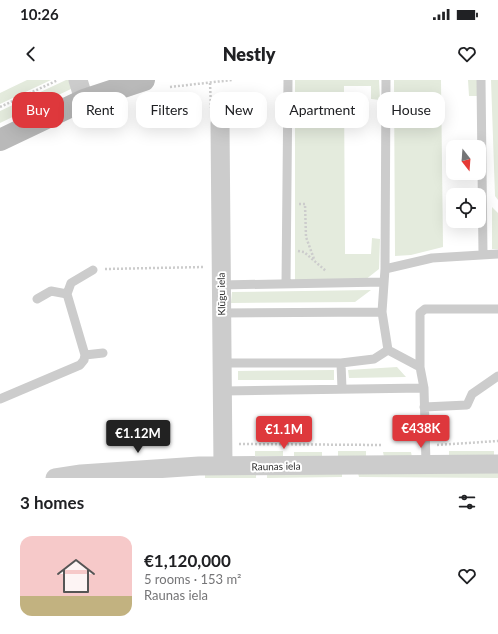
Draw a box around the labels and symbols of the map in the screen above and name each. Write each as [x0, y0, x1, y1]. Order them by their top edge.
north arrow [446, 140, 486, 180]
street label: Klūgu iela [215, 272, 227, 316]
pin: €438K [393, 415, 449, 449]
pin: €1.1M [256, 416, 312, 450]
pin: €1.12M [105, 420, 171, 454]
street label: Raunas iela [251, 460, 301, 472]

